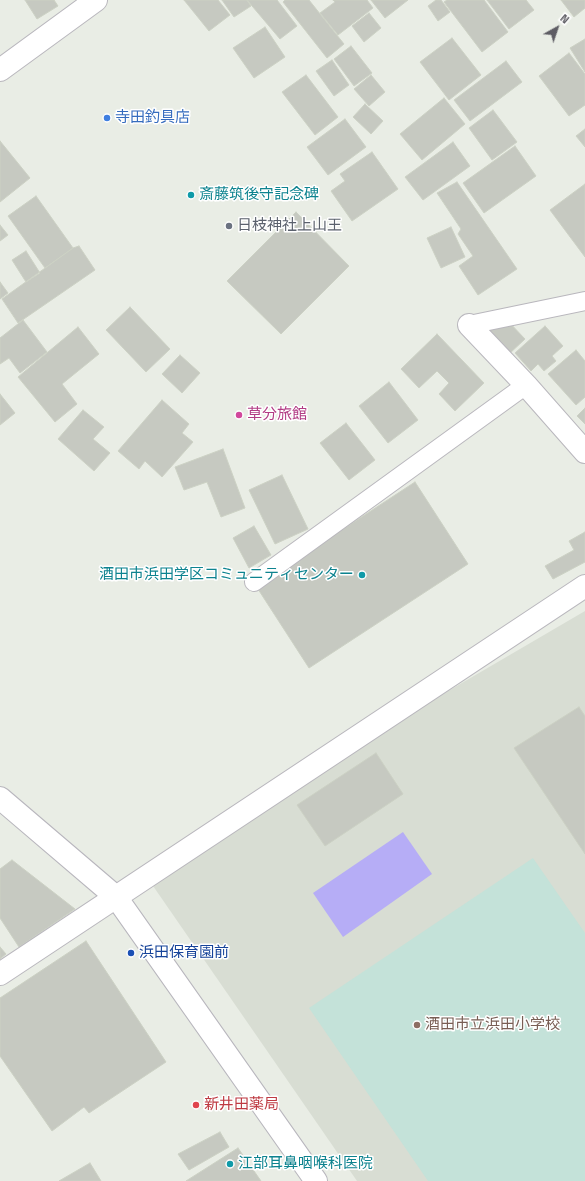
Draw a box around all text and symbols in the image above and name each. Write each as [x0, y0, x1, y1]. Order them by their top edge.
north arrow [537, 8, 577, 48]
text: N [557, 10, 573, 27]
place label: 寺田釣具店 [115, 109, 190, 127]
marker: 寺田釣具店 [102, 113, 112, 123]
place label: 斎藤筑後守記念碑 [199, 186, 319, 204]
marker: 斎藤筑後守記念碑 [186, 190, 196, 200]
place label: 日枝神社上山王 [237, 217, 342, 235]
marker: 日枝神社上山王 [224, 221, 234, 231]
place label: 草分旅館 [247, 406, 307, 424]
marker: 草分旅館 [234, 410, 244, 420]
place label: 酒田市浜田学区コミュニティセンター [99, 566, 354, 584]
marker: 酒田市浜田学区コミュニティセンター [357, 570, 367, 580]
place label: 浜田保育園前 [139, 944, 229, 962]
marker: 浜田保育園前 [126, 948, 136, 958]
place label: 酒田市立浜田小学校 [425, 1016, 560, 1034]
marker: 酒田市立浜田小学校 [412, 1020, 422, 1030]
place label: 新井田薬局 [204, 1096, 279, 1114]
marker: 新井田薬局 [191, 1100, 201, 1110]
place label: 江部耳鼻咽喉科医院 [238, 1155, 373, 1173]
marker: 江部耳鼻咽喉科医院 [225, 1159, 235, 1169]

